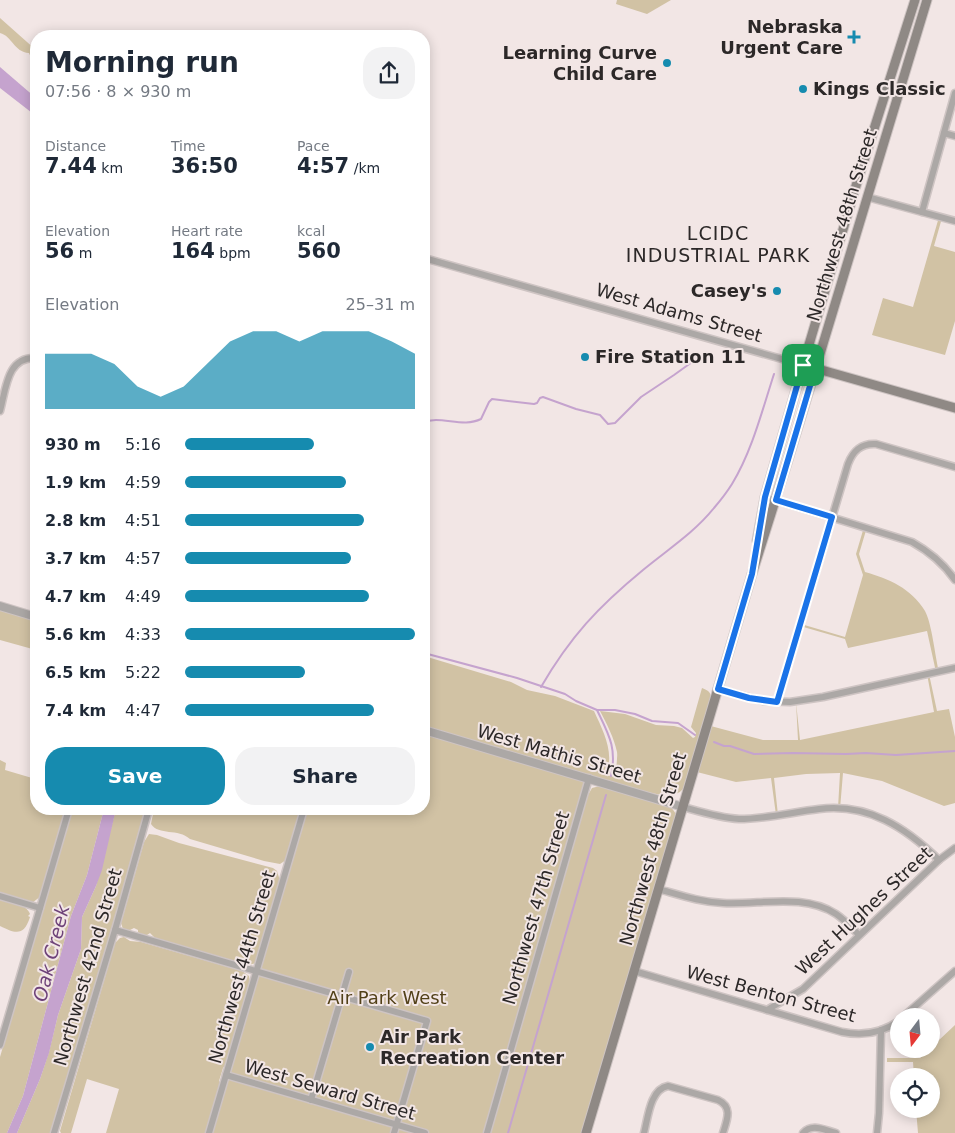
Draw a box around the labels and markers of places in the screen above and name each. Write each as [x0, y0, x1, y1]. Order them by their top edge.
place label: Nebraska Urgent Care [720, 16, 843, 58]
marker: Nebraska Urgent Care [847, 30, 861, 44]
place label: Learning Curve Child Care [503, 42, 657, 84]
marker: Learning Curve Child Care [661, 57, 673, 69]
place label: Kings Classic [813, 78, 946, 99]
marker: Kings Classic [797, 83, 809, 95]
place label: Casey's [691, 280, 767, 301]
marker: Casey's [771, 285, 783, 297]
pin [782, 344, 824, 386]
place label: Fire Station 11 [595, 346, 746, 367]
marker: Fire Station 11 [579, 351, 591, 363]
place label: Air Park Recreation Center [380, 1026, 564, 1068]
marker: Air Park Recreation Center [364, 1041, 376, 1053]

